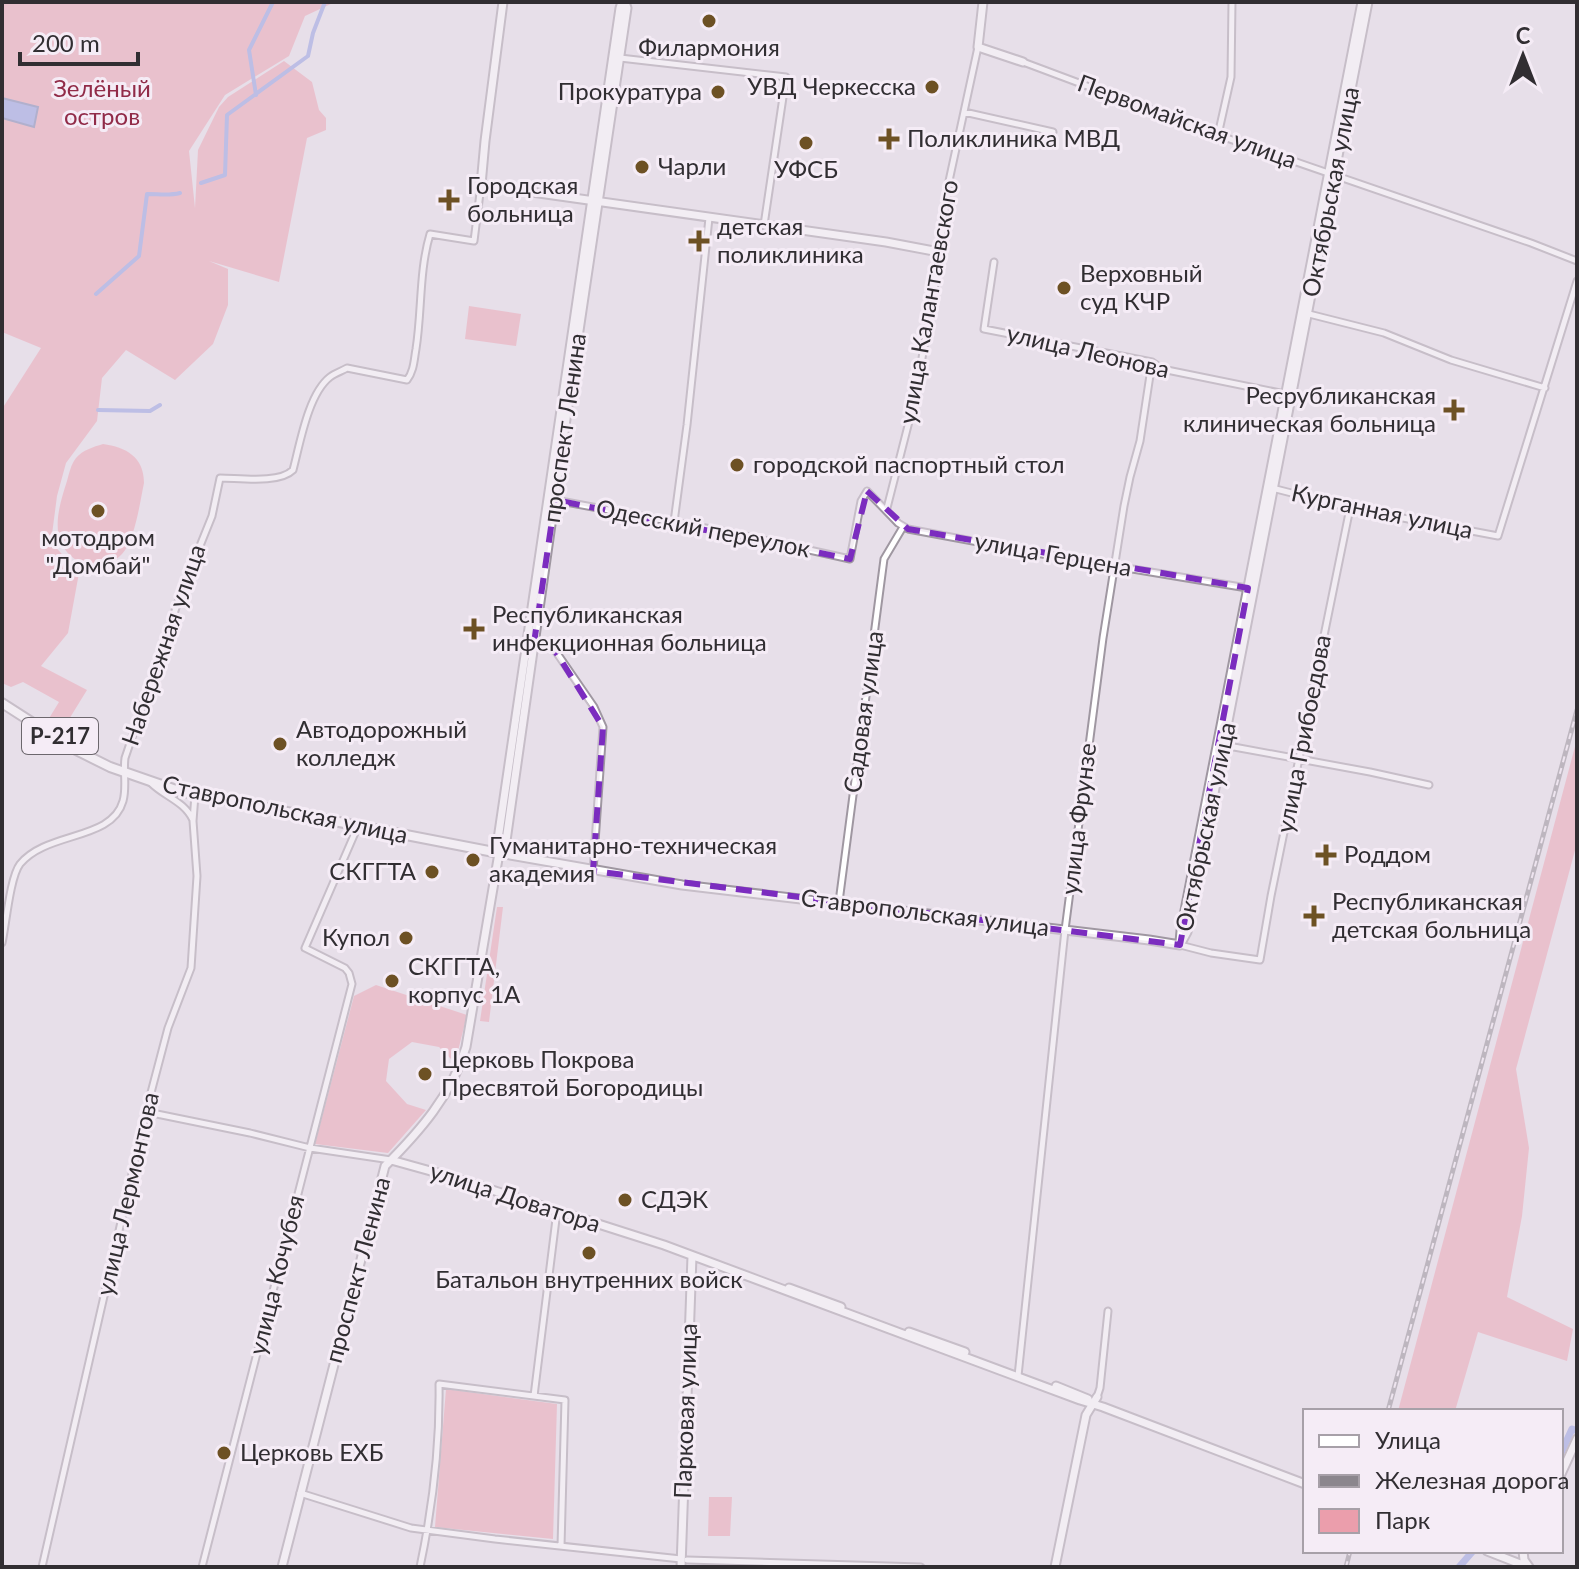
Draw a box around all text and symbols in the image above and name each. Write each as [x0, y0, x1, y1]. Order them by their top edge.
marker: Филармония [700, 12, 718, 30]
scale bar [20, 16, 138, 66]
north arrow [1483, 16, 1563, 96]
text: С [1516, 22, 1531, 49]
text: 200 m [32, 28, 100, 57]
place label: Филармония [638, 32, 780, 61]
street label: Первомайская улица [1074, 67, 1301, 174]
place label: УВД Черкесска [747, 71, 916, 100]
park label: Зелёный остров [53, 73, 151, 130]
place label: Прокуратура [558, 76, 702, 105]
marker: УВД Черкесска [923, 78, 941, 96]
marker: Прокуратура [709, 83, 727, 101]
street label: Октябрьская улица [1295, 84, 1364, 299]
place label: Поликлиника МВД [907, 123, 1120, 152]
marker: Поликлиника МВД [878, 128, 900, 150]
marker: УФСБ [797, 134, 815, 152]
place label: Чарли [658, 151, 726, 180]
place label: УФСБ [774, 154, 838, 183]
marker: Чарли [633, 158, 651, 176]
place label: Городская больница [467, 170, 578, 227]
street label: улица Калантаевского [892, 177, 963, 426]
marker: Городская больница [438, 189, 460, 211]
place label: детская поликлиника [717, 211, 864, 268]
marker: детская поликлиника [688, 230, 710, 252]
place label: Верховный суд КЧР [1080, 258, 1203, 315]
marker: Верховный суд КЧР [1055, 279, 1073, 297]
street label: улица Леонова [1004, 318, 1172, 383]
street label: проспект Ленина [536, 331, 591, 525]
place label: Ресрубликанская клиническая больница [1183, 380, 1436, 437]
marker: Ресрубликанская клиническая больница [1443, 399, 1465, 421]
place label: городской паспортный стол [753, 449, 1065, 478]
marker: городской паспортный стол [728, 456, 746, 474]
street label: Курганная улица [1289, 477, 1476, 544]
street label: Одесский переулок [594, 493, 813, 563]
marker: мотодром "Домбай" [89, 502, 107, 520]
place label: мотодром "Домбай" [41, 522, 155, 579]
street label: улица Герцена [972, 525, 1134, 582]
street label: Набережная улица [115, 540, 211, 749]
place label: Республиканская инфекционная больница [492, 599, 767, 656]
marker: Республиканская инфекционная больница [463, 618, 485, 640]
street label: Садовая улица [837, 629, 888, 795]
street label: улица Грибоедова [1269, 632, 1336, 835]
place label: Автодорожный колледж [296, 714, 467, 771]
road number: Р-217 [22, 718, 98, 754]
street label: Октябрьская улица [1168, 719, 1241, 934]
marker: Автодорожный колледж [271, 735, 289, 753]
street label: улица Фрунзе [1054, 741, 1101, 896]
street label: Ставропольская улица [160, 768, 411, 849]
place label: Гуманитарно-техническая академия [489, 830, 777, 887]
place label: Роддом [1344, 839, 1431, 868]
marker: Роддом [1315, 844, 1337, 866]
marker: Гуманитарно-техническая академия [464, 851, 482, 869]
place label: СКГГТА [329, 856, 417, 885]
marker: СКГГТА [423, 863, 441, 881]
street label: Ставропольская улица [799, 882, 1051, 941]
place label: Республиканская детская больница [1332, 886, 1531, 943]
marker: Республиканская детская больница [1303, 905, 1325, 927]
place label: Купол [322, 922, 390, 951]
marker: Купол [397, 929, 415, 947]
place label: СКГГТА, корпус 1А [408, 951, 521, 1008]
marker: СКГГТА, корпус 1А [383, 972, 401, 990]
place label: Церковь Покрова Пресвятой Богородицы [441, 1044, 703, 1101]
marker: Церковь Покрова Пресвятой Богородицы [416, 1065, 434, 1083]
street label: улица Лермонтова [89, 1089, 164, 1298]
street label: улица Доватора [427, 1155, 604, 1238]
street label: проспект Ленина [318, 1173, 395, 1366]
place label: СДЭК [641, 1184, 708, 1213]
marker: СДЭК [616, 1191, 634, 1209]
street label: улица Кочубея [242, 1192, 309, 1358]
marker: Батальон внутренних войск [580, 1244, 598, 1262]
place label: Батальон внутренних войск [435, 1264, 743, 1293]
street label: Парковая улица [667, 1323, 702, 1499]
legend [1303, 1409, 1563, 1553]
text: Улица [1375, 1425, 1441, 1454]
place label: Церковь ЕХБ [240, 1437, 384, 1466]
marker: Церковь ЕХБ [215, 1444, 233, 1462]
text: Железная дорога [1375, 1465, 1570, 1494]
text: Парк [1375, 1505, 1431, 1534]

